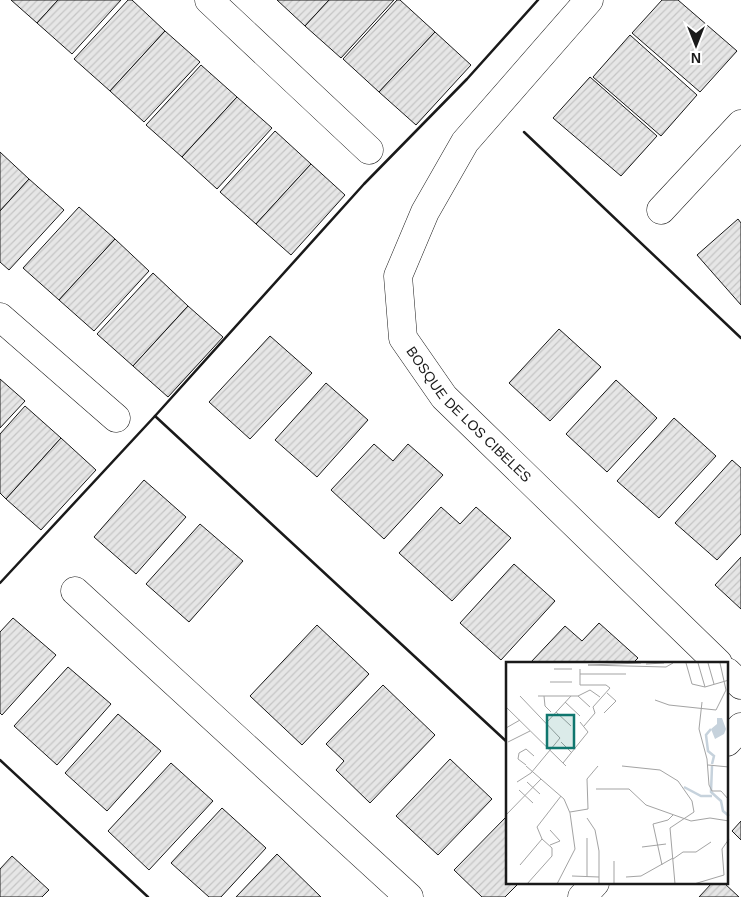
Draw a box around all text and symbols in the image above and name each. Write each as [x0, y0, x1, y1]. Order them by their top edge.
north arrow [671, 20, 721, 70]
text: N [691, 50, 701, 66]
street label: BOSQUE DE LOS CIBELES [403, 343, 535, 485]
inset map [506, 662, 728, 884]

